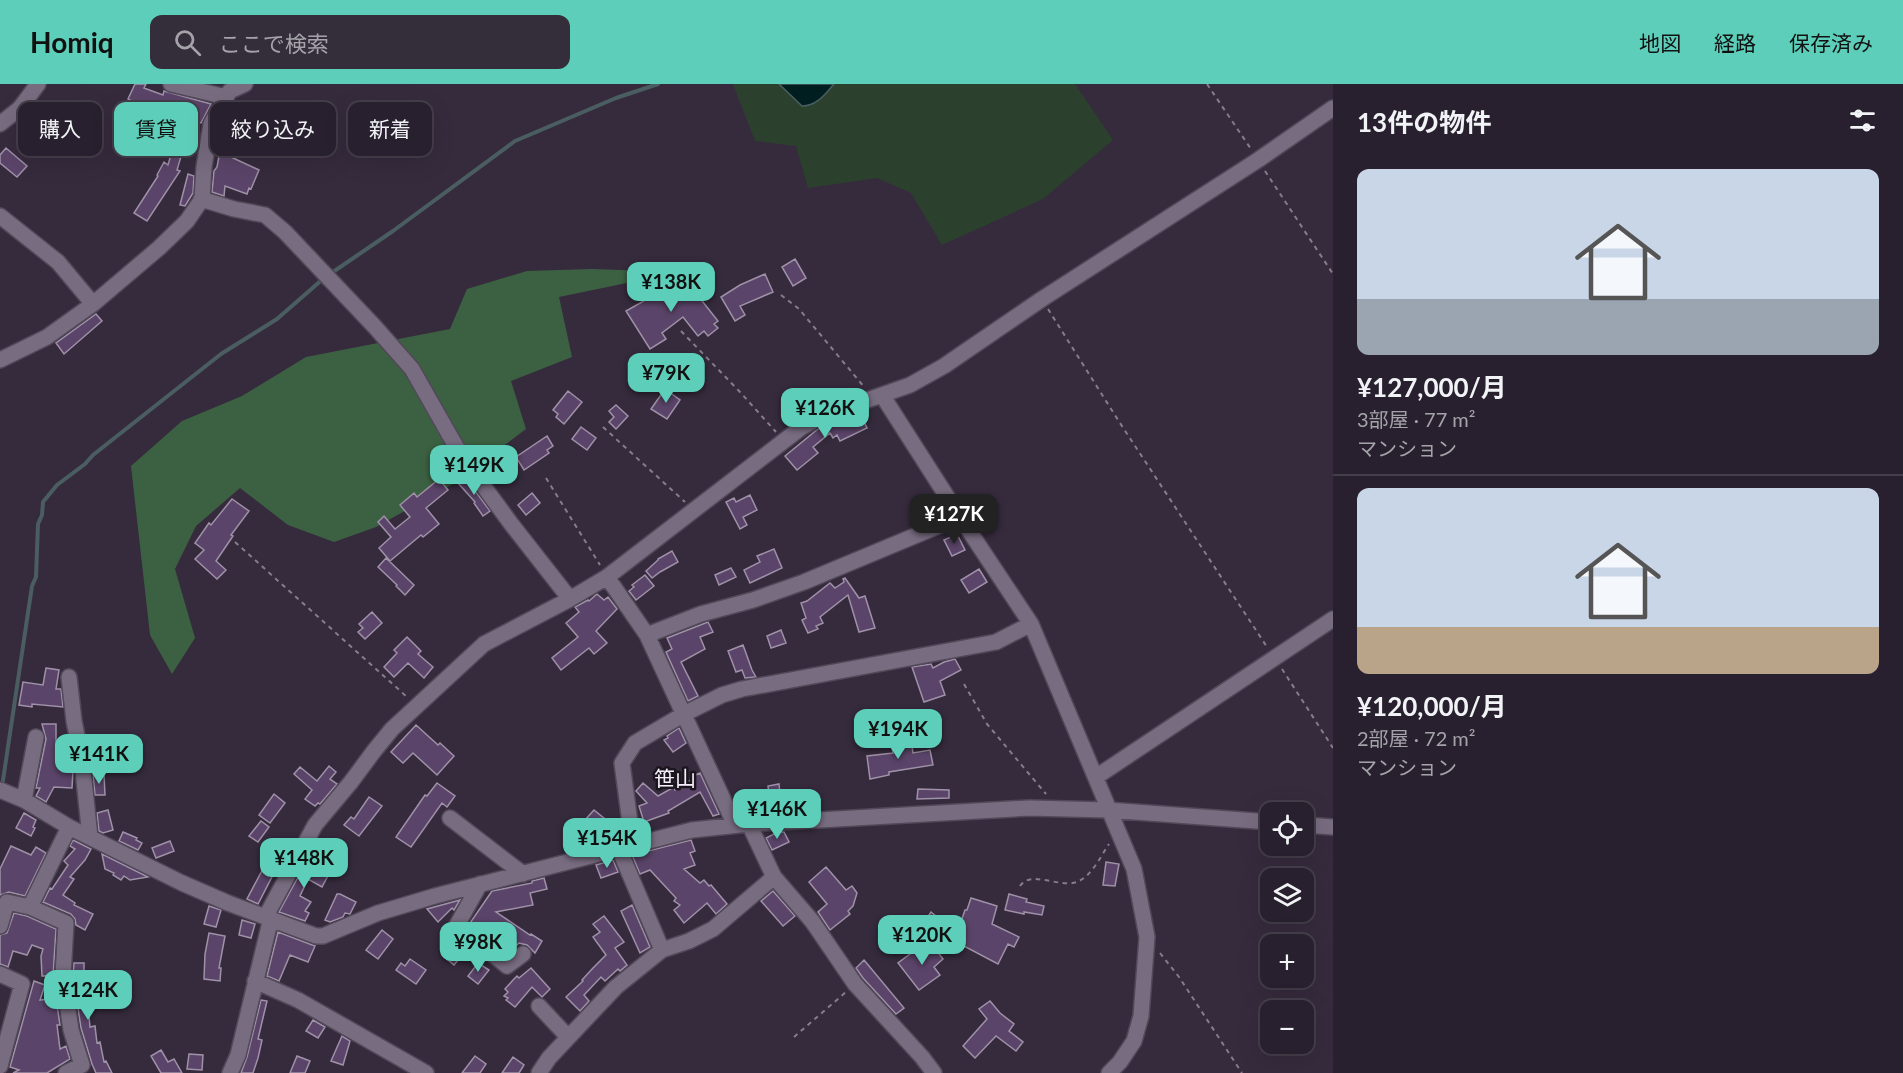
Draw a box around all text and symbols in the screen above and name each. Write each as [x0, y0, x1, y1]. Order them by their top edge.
search box [150, 15, 570, 69]
text: Homiq [30, 25, 114, 59]
icon: search [171, 26, 204, 59]
text: ここで検索 [219, 30, 329, 57]
text: 地図 [1639, 30, 1681, 55]
text: 経路 [1714, 30, 1756, 55]
text: 保存済み [1789, 30, 1873, 55]
chip: 購入 [18, 102, 102, 156]
chip: 賃貸 [114, 102, 198, 156]
chip: 絞り込み [210, 102, 336, 156]
chip: 新着 [348, 102, 432, 156]
icon: filters [1846, 104, 1879, 137]
text: 13件の物件 [1357, 106, 1491, 138]
icon: home [1564, 208, 1672, 316]
pin: ¥138K [629, 262, 713, 313]
text: ¥138K [641, 269, 701, 293]
pin: ¥79K [630, 353, 702, 404]
text: ¥79K [642, 360, 690, 384]
text: ¥127,000/月 [1357, 371, 1507, 403]
pin: ¥126K [783, 388, 867, 439]
text: ¥126K [795, 395, 855, 419]
text: 3部屋 · 77 m² [1357, 407, 1476, 431]
text: マンション [1357, 436, 1457, 460]
pin: ¥149K [432, 445, 516, 496]
text: ¥149K [444, 452, 504, 476]
pin: ¥127K [912, 494, 996, 545]
text: ¥127K [924, 501, 984, 525]
icon: home [1564, 527, 1672, 635]
text: ¥120,000/月 [1357, 690, 1507, 722]
pin: ¥194K [856, 709, 940, 760]
text: ¥194K [868, 716, 928, 740]
text: 2部屋 · 72 m² [1357, 726, 1476, 750]
pin: ¥141K [57, 734, 141, 785]
text: ¥141K [69, 741, 129, 765]
text: マンション [1357, 755, 1457, 779]
district label: 笹山 [654, 765, 696, 790]
pin: ¥146K [735, 789, 819, 840]
text: ¥146K [747, 796, 807, 820]
map controls [1260, 802, 1314, 1054]
button: locate [1260, 802, 1314, 856]
pin: ¥154K [565, 818, 649, 869]
text: ¥154K [577, 825, 637, 849]
pin: ¥148K [262, 838, 346, 889]
text: ¥148K [274, 845, 334, 869]
button: layers [1260, 868, 1314, 922]
pin: ¥120K [880, 915, 964, 966]
pin: ¥98K [442, 922, 514, 973]
text: ¥120K [892, 922, 952, 946]
text: ¥98K [454, 929, 502, 953]
button: + [1260, 934, 1314, 988]
pin: ¥124K [46, 970, 130, 1021]
text: ¥124K [58, 977, 118, 1001]
button: − [1260, 1000, 1314, 1054]

